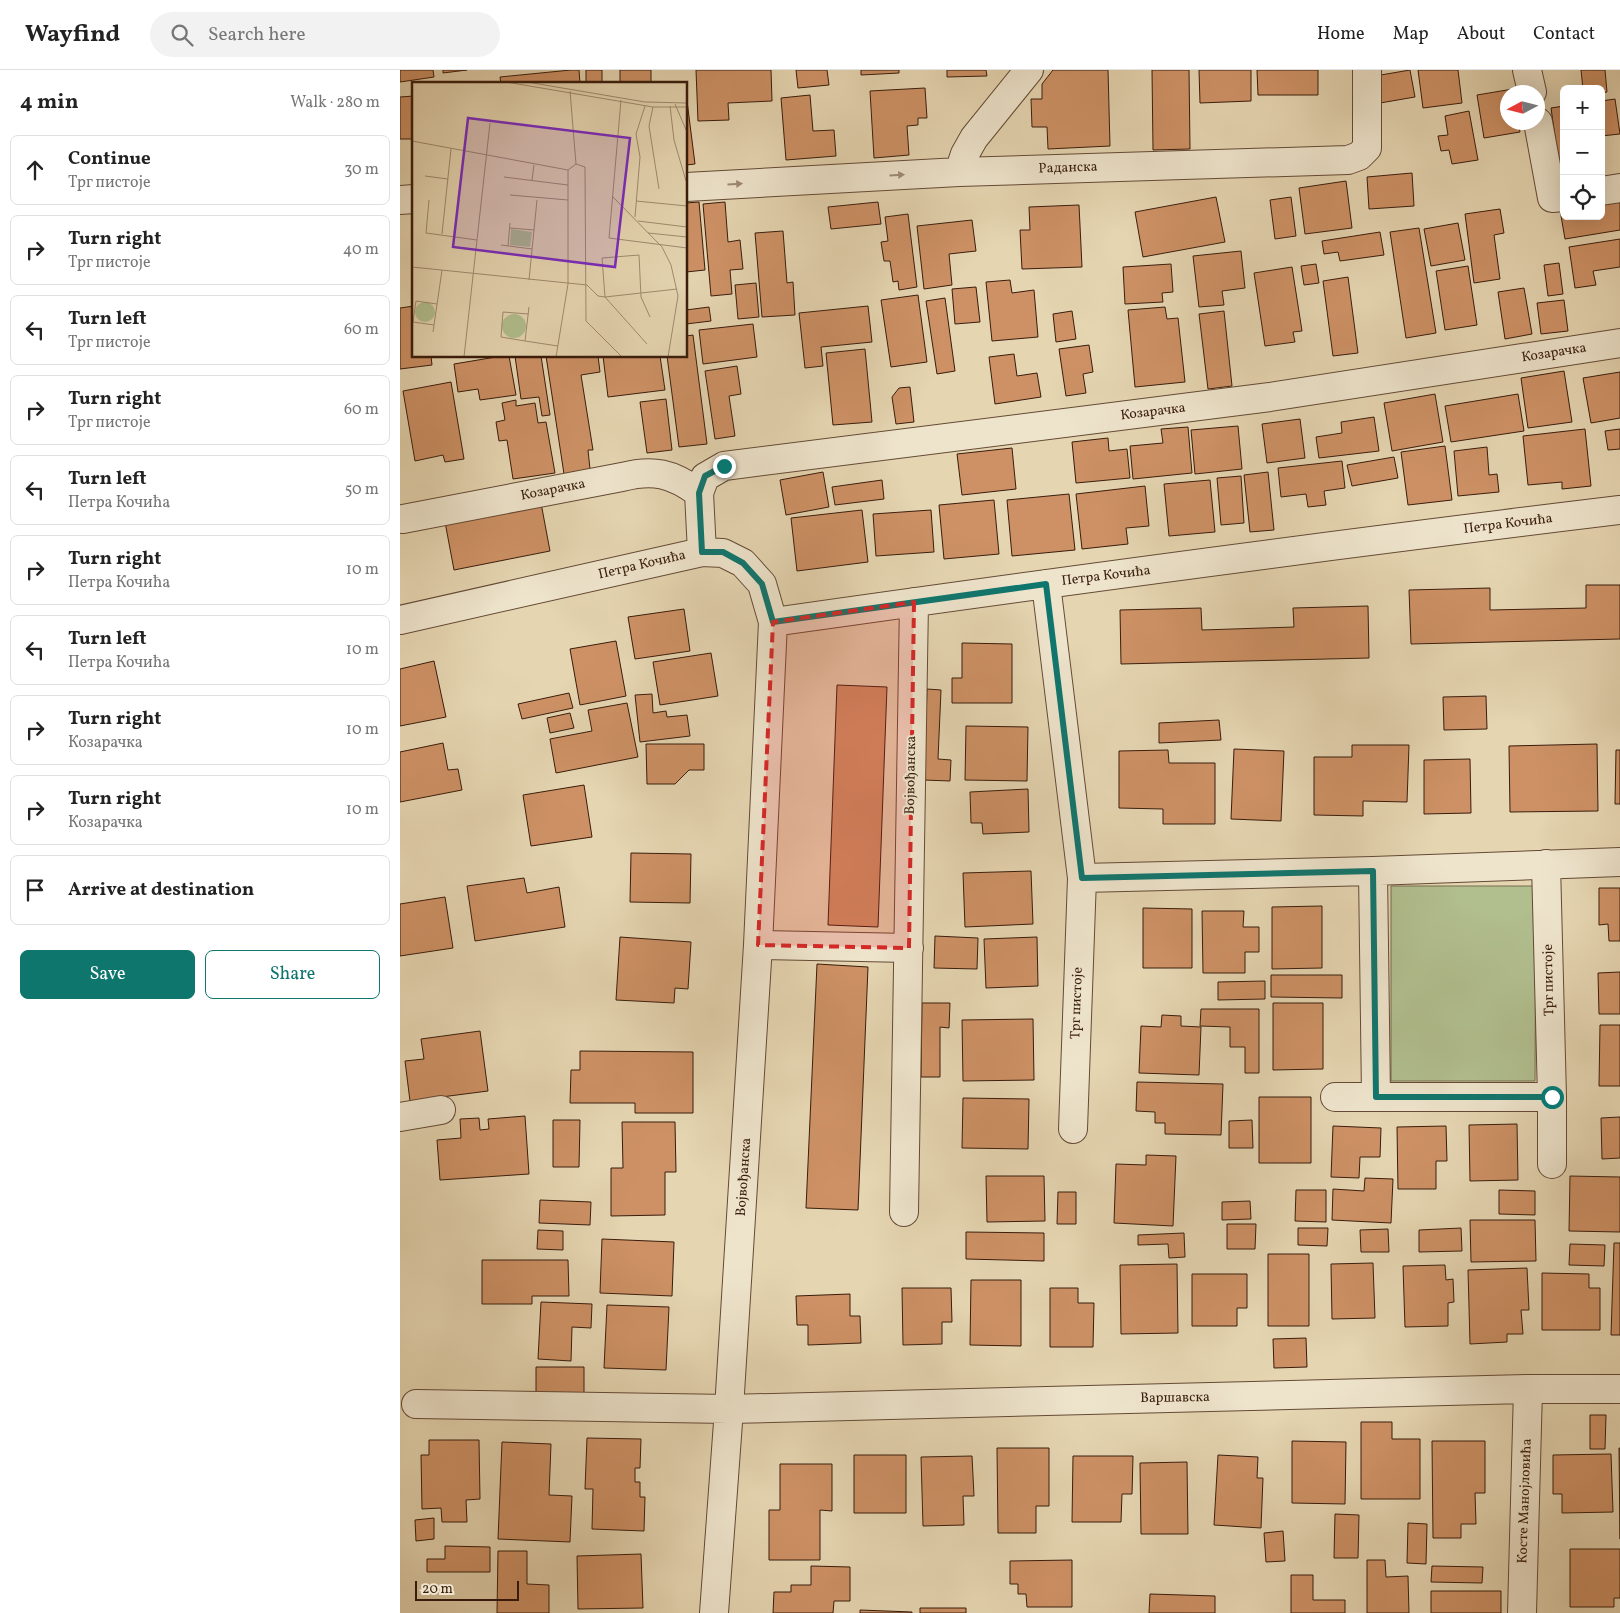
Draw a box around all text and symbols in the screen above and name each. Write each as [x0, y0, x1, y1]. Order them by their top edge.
search box [150, 12, 500, 57]
text: Wayfind [25, 18, 120, 52]
icon: search [168, 21, 196, 49]
text: Search here [208, 22, 305, 48]
text: Home [1317, 22, 1365, 47]
text: Map [1393, 22, 1429, 47]
text: About [1457, 22, 1505, 47]
text: Contact [1533, 22, 1595, 47]
inset map [412, 82, 688, 358]
north arrow [1500, 85, 1545, 130]
map controls [1560, 85, 1605, 220]
button: + [1560, 85, 1605, 130]
text: 4 min [20, 88, 79, 117]
text: Walk · 280 m [290, 92, 380, 114]
button: − [1560, 130, 1605, 175]
text: Continue [68, 146, 151, 172]
icon: ahead [21, 156, 49, 184]
street label: Раданска [1038, 157, 1098, 179]
text: 30 m [344, 159, 379, 181]
one-way arrow [889, 171, 905, 179]
text: Трг пистоје [68, 172, 151, 194]
button: locate [1560, 175, 1605, 220]
one-way arrow [727, 180, 743, 188]
text: Turn right [68, 226, 161, 252]
icon: right [21, 236, 49, 264]
text: 40 m [343, 239, 379, 261]
text: Трг пистоје [68, 252, 151, 274]
text: Turn left [68, 306, 147, 332]
icon: left [21, 316, 49, 344]
text: 60 m [344, 319, 379, 341]
text: Трг пистоје [68, 332, 151, 354]
street label: Козарачка [1520, 338, 1588, 367]
text: Turn right [68, 386, 161, 412]
icon: right [21, 396, 49, 424]
text: 60 m [344, 399, 379, 421]
street label: Козарачка [1119, 399, 1187, 425]
text: Трг пистоје [68, 412, 151, 434]
route end [713, 455, 736, 478]
text: Turn left [68, 466, 147, 492]
street label: Козарачка [519, 474, 587, 506]
icon: left [21, 476, 49, 504]
text: 50 m [345, 479, 379, 501]
text: Петра Кочића [68, 492, 170, 514]
street label: Петра Кочића [1462, 509, 1554, 539]
text: Turn right [68, 546, 161, 572]
street label: Петра Кочића [596, 546, 688, 584]
icon: right [21, 556, 49, 584]
text: 10 m [346, 559, 379, 581]
street label: Петра Кочића [1060, 561, 1152, 591]
text: Петра Кочића [68, 572, 170, 594]
text: Turn left [68, 626, 147, 652]
icon: left [21, 636, 49, 664]
text: 10 m [346, 639, 379, 661]
text: Петра Кочића [68, 652, 170, 674]
text: Turn right [68, 706, 161, 732]
icon: right [21, 716, 49, 744]
text: 10 m [346, 719, 379, 741]
text: Козарачка [68, 732, 143, 754]
street label: Војвођанска [901, 735, 921, 815]
text: Turn right [68, 786, 161, 812]
icon: right [21, 796, 49, 824]
text: 10 m [346, 799, 379, 821]
text: Козарачка [68, 812, 143, 834]
icon: arrive [21, 876, 49, 904]
text: Arrive at destination [68, 877, 254, 903]
street label: Трг пистоје [1539, 943, 1559, 1016]
button: Save [20, 950, 195, 999]
button: Share [205, 950, 380, 999]
street label: Трг пистоје [1066, 966, 1088, 1039]
route start [1541, 1086, 1564, 1109]
street label: Војвођанска [732, 1137, 756, 1217]
street label: Варшавска [1140, 1388, 1210, 1408]
street label: Косте Манојловића [1513, 1438, 1537, 1564]
scale bar [415, 1578, 519, 1601]
text: 20 m [422, 1580, 453, 1599]

